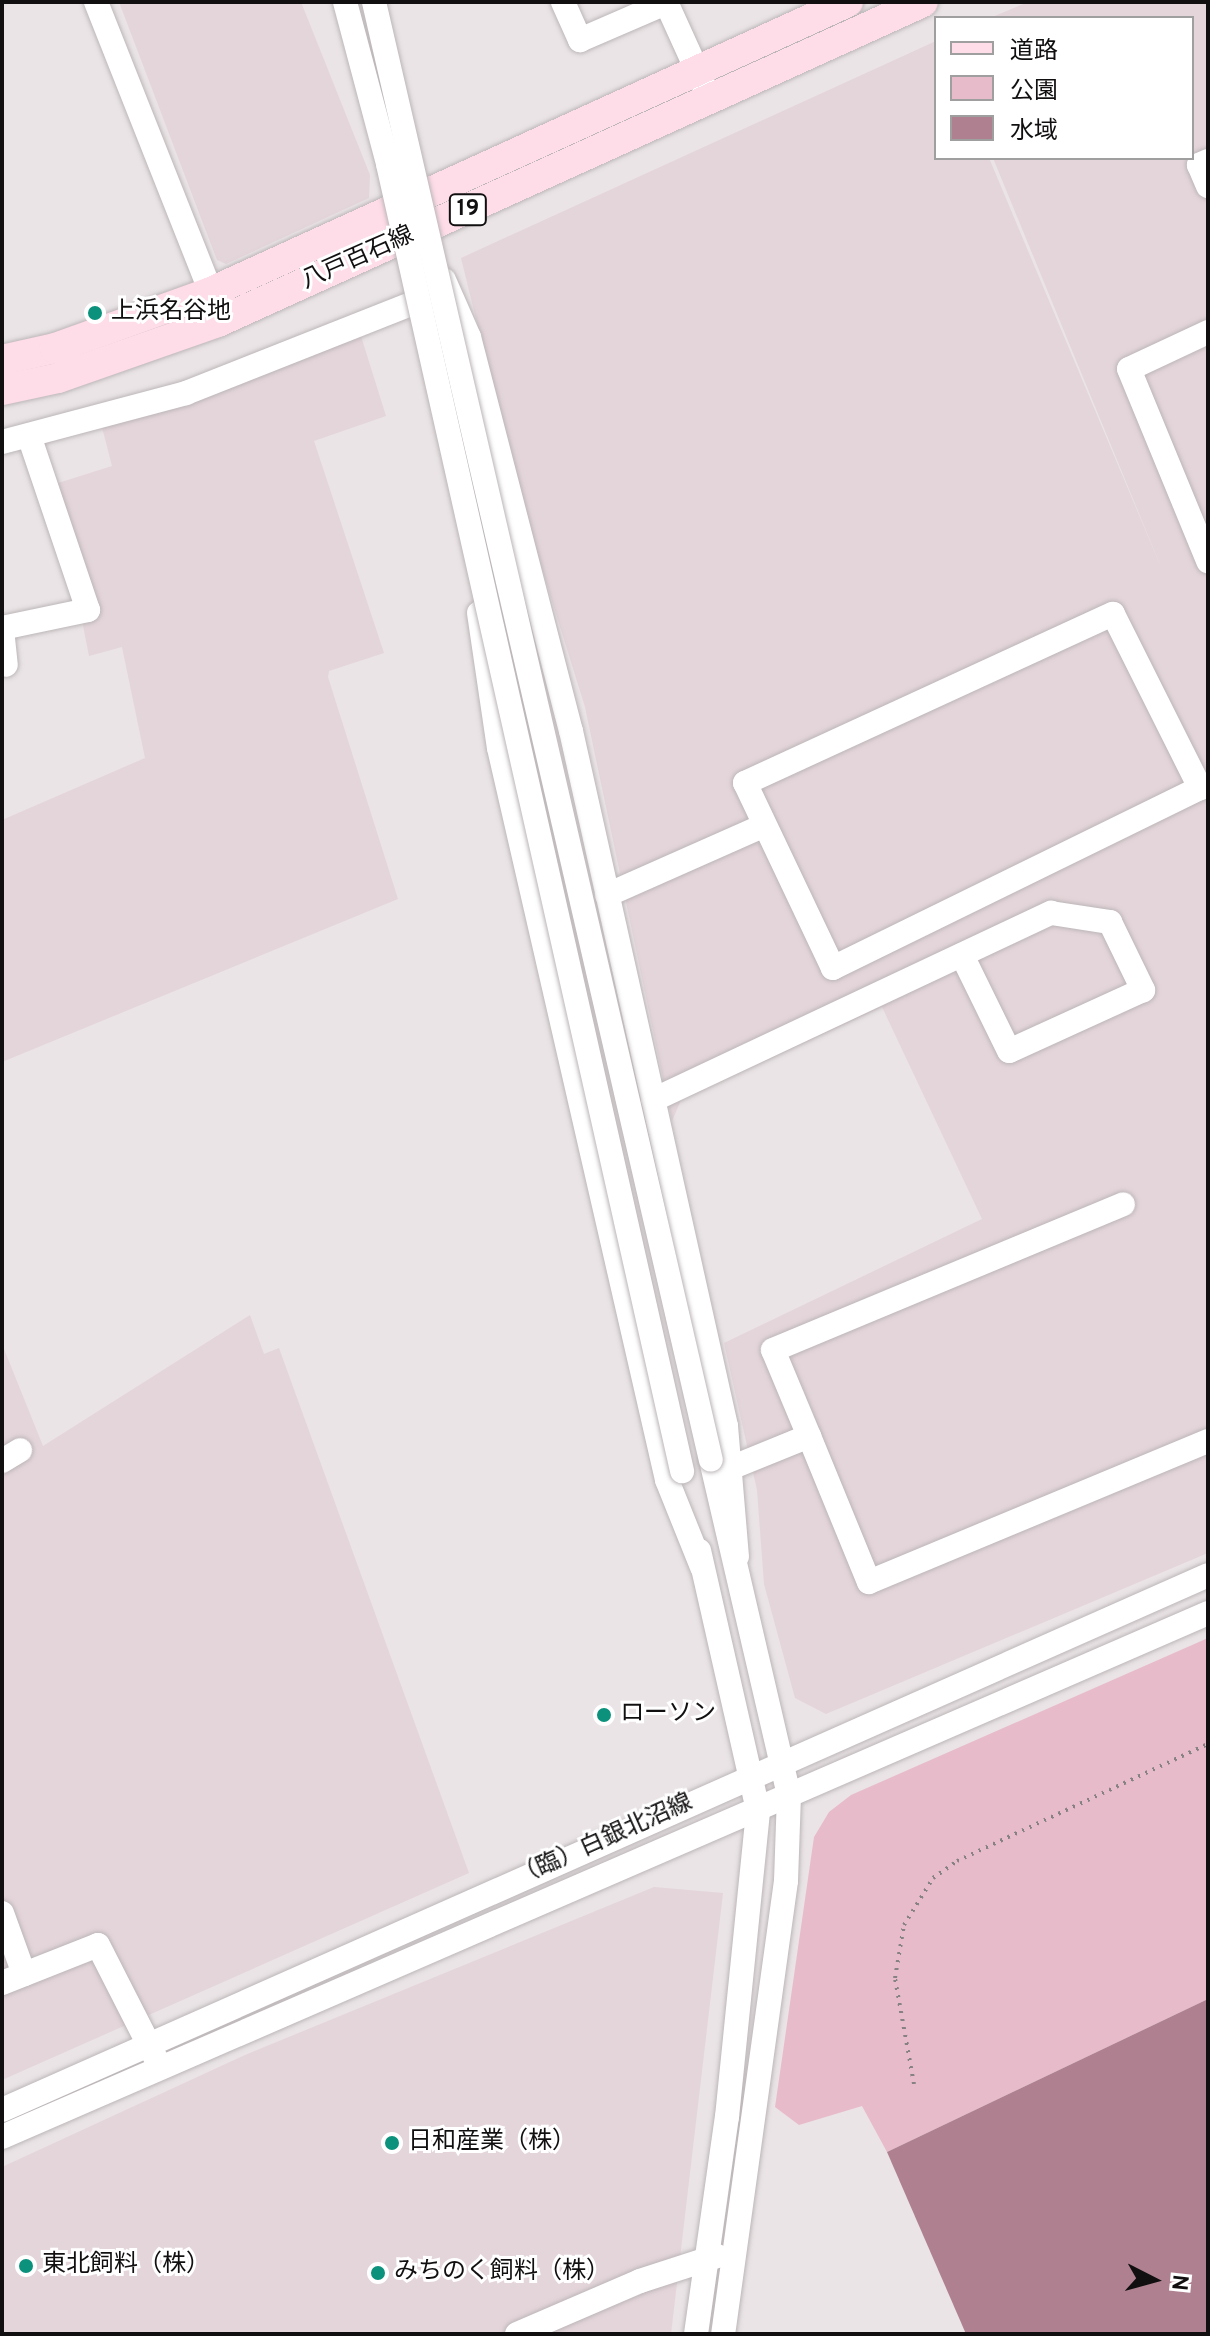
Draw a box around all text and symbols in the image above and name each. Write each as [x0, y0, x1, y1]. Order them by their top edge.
legend [934, 16, 1194, 160]
text: 道路 [1010, 37, 1058, 67]
text: 公園 [1010, 77, 1058, 107]
text: 水域 [1010, 117, 1058, 147]
road number: 19 [448, 192, 488, 228]
street label: 八戸百石線 [297, 221, 419, 297]
place label: 上浜名谷地 [111, 299, 231, 327]
marker: 上浜名谷地 [86, 304, 104, 322]
place label: ローソン [620, 1701, 716, 1729]
marker: ローソン [595, 1706, 613, 1724]
street label: （臨）白銀北沼線 [510, 1789, 698, 1893]
place label: 日和産業（株） [408, 2129, 576, 2157]
marker: 日和産業（株） [383, 2134, 401, 2152]
north arrow [1114, 2240, 1194, 2320]
place label: 東北飼料（株） [42, 2252, 210, 2280]
marker: 東北飼料（株） [17, 2257, 35, 2275]
place label: みちのく飼料（株） [394, 2259, 610, 2287]
marker: みちのく飼料（株） [369, 2264, 387, 2282]
text: N [1164, 2273, 1193, 2292]

